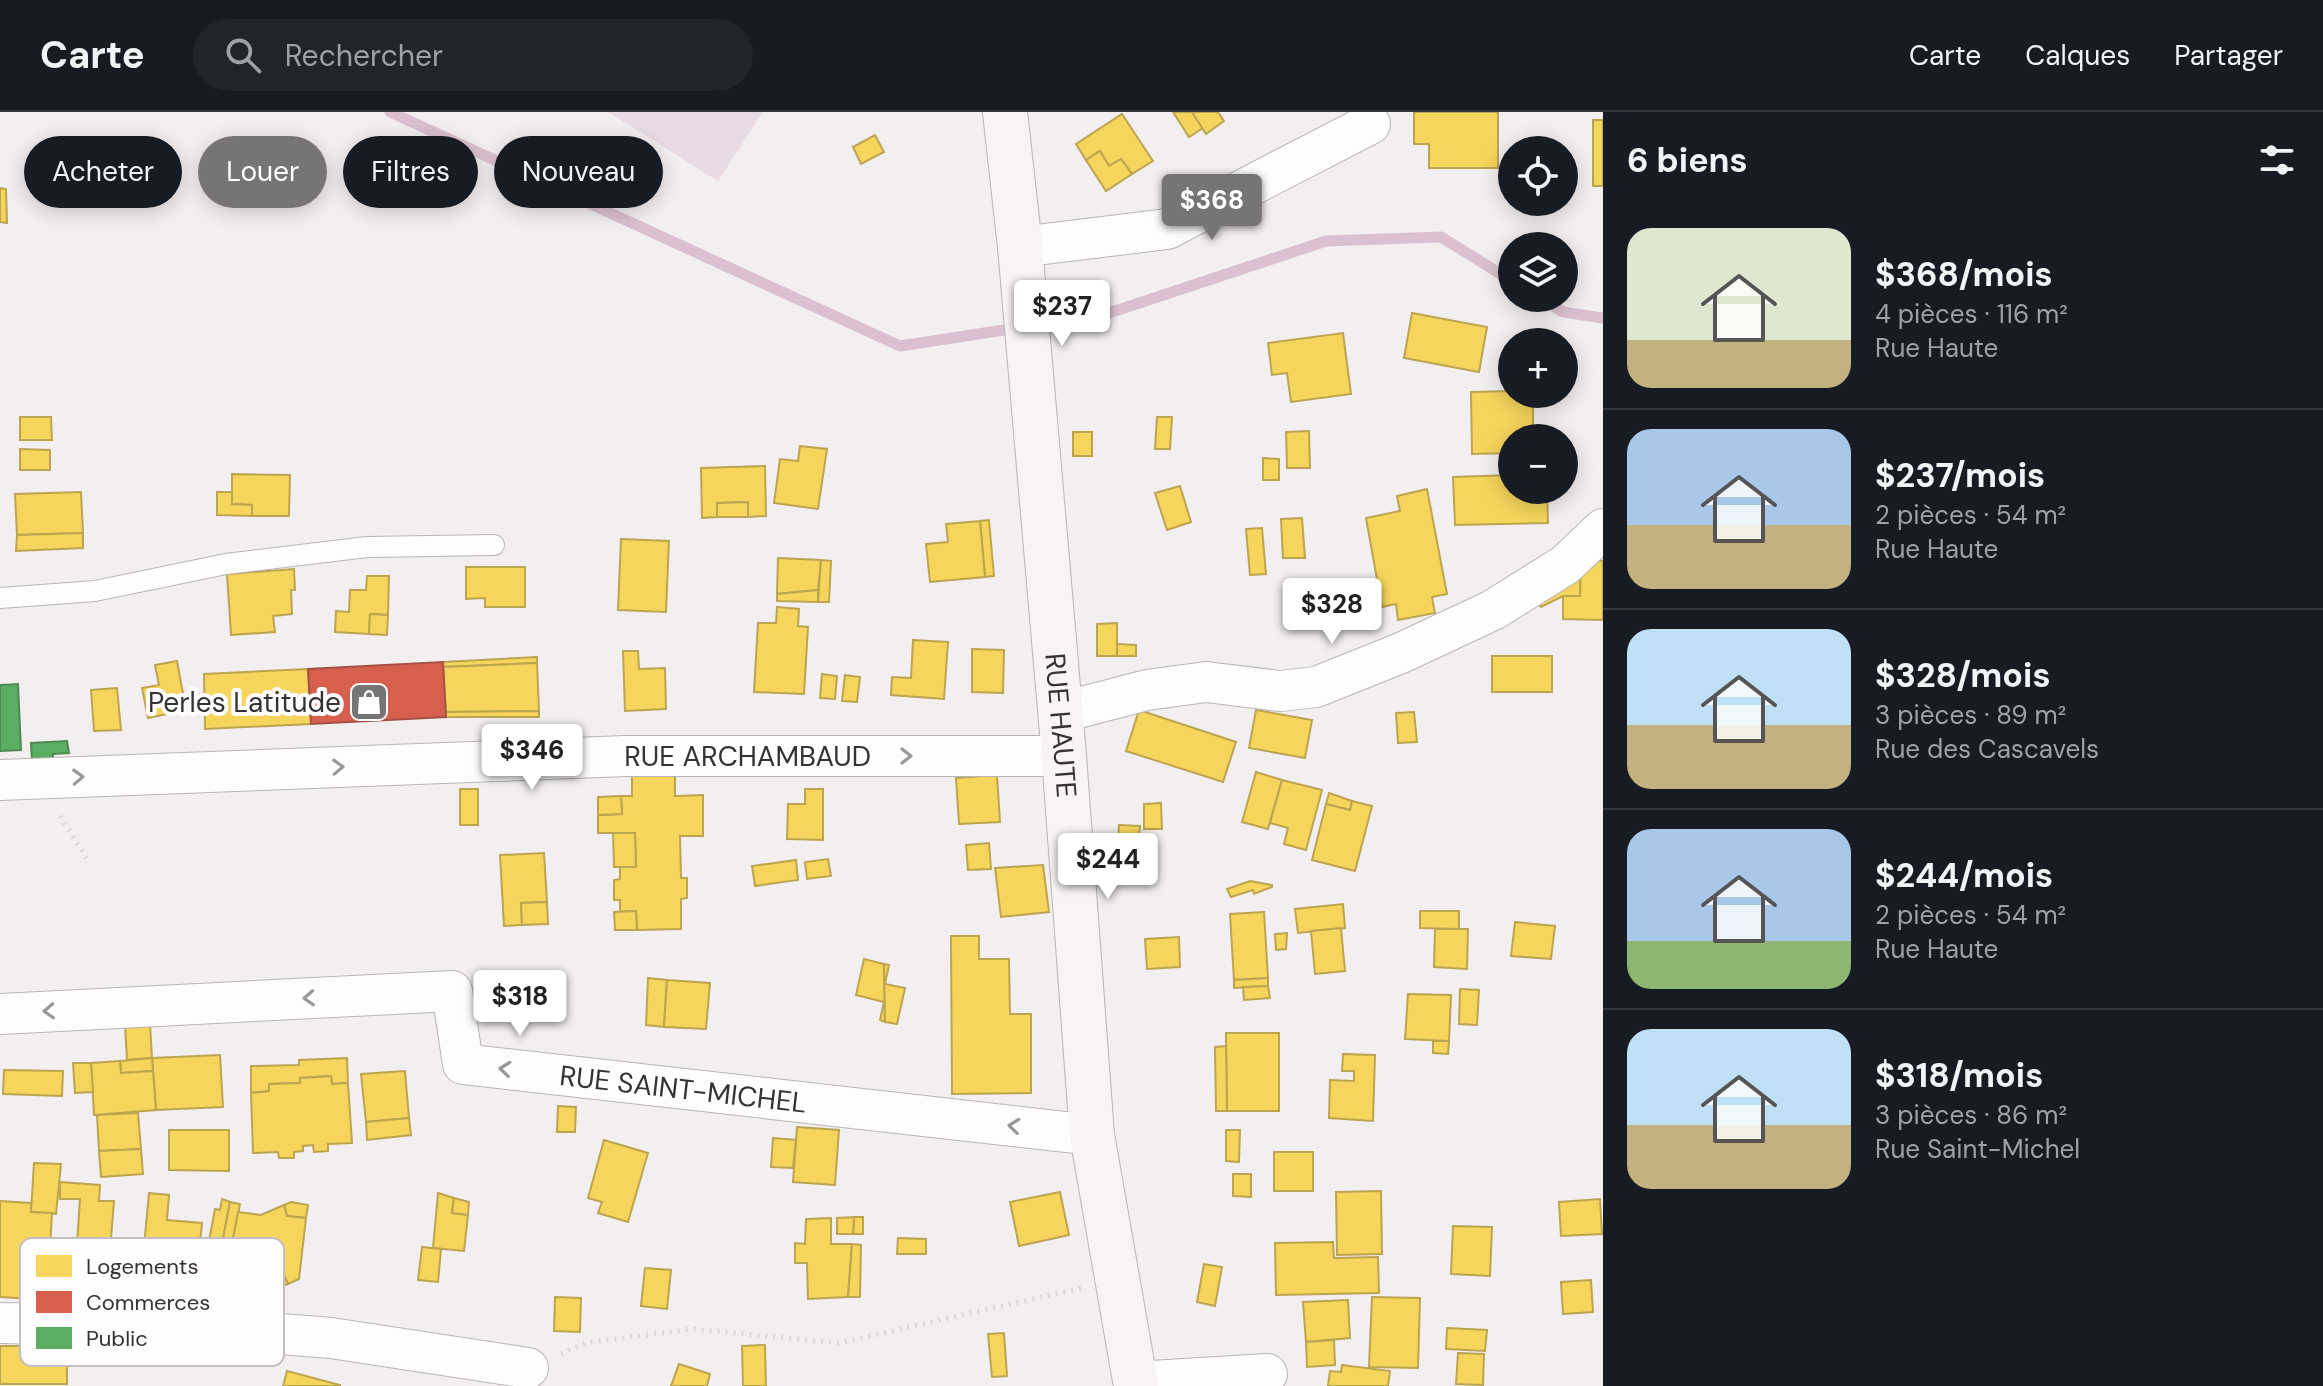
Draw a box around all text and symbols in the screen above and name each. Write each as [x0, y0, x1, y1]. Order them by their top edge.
search box [193, 19, 753, 91]
text: Carte [40, 30, 145, 80]
icon: search [221, 33, 265, 77]
text: Rechercher [285, 36, 443, 75]
text: Carte [1909, 37, 1981, 74]
text: Calques [2025, 37, 2130, 74]
text: Partager [2174, 37, 2283, 74]
chip: Acheter [24, 136, 182, 208]
chip: Louer [198, 136, 327, 208]
chip: Filtres [343, 136, 478, 208]
chip: Nouveau [494, 136, 663, 208]
map controls [1498, 136, 1578, 504]
button: locate [1498, 136, 1578, 216]
text: 6 biens [1627, 138, 1748, 183]
icon: filters [2255, 138, 2299, 182]
pin: $368 [1165, 174, 1259, 242]
text: $368 [1180, 183, 1244, 217]
button: layers [1498, 232, 1578, 312]
text: $368/mois [1875, 252, 2053, 297]
icon: home [1691, 260, 1787, 356]
pin: $237 [1015, 280, 1109, 348]
text: $237 [1032, 289, 1092, 323]
text: 4 pièces · 116 m² [1875, 297, 2068, 331]
button: + [1498, 328, 1578, 408]
text: Rue Haute [1875, 331, 1998, 365]
button: − [1498, 424, 1578, 504]
text: $237/mois [1875, 453, 2045, 498]
icon: home [1691, 461, 1787, 557]
text: 2 pièces · 54 m² [1875, 498, 2066, 532]
text: Rue Haute [1875, 532, 1998, 566]
pin: $328 [1285, 578, 1379, 646]
text: $328 [1301, 587, 1363, 621]
street label: RUE HAUTE [1037, 652, 1086, 799]
text: $328/mois [1875, 653, 2050, 698]
icon: home [1691, 661, 1787, 757]
shop icon: Perles Latitude [348, 681, 390, 723]
place label: Perles Latitude [148, 684, 341, 721]
text: 3 pièces · 89 m² [1875, 698, 2066, 732]
pin: $346 [485, 724, 579, 792]
text: Rue des Cascavels [1875, 732, 2099, 766]
text: $346 [500, 733, 564, 767]
street label: RUE ARCHAMBAUD [624, 738, 871, 775]
one-way arrow [900, 747, 913, 765]
one-way arrow [332, 759, 345, 776]
one-way arrow [72, 768, 85, 785]
pin: $244 [1061, 833, 1155, 901]
text: $244 [1076, 842, 1140, 876]
text: $244/mois [1875, 853, 2053, 898]
icon: home [1691, 861, 1787, 957]
text: 2 pièces · 54 m² [1875, 898, 2066, 932]
text: Rue Haute [1875, 932, 1998, 966]
pin: $318 [473, 970, 567, 1038]
text: $318 [491, 979, 549, 1013]
one-way arrow [302, 989, 315, 1006]
one-way arrow [42, 1002, 55, 1019]
text: $318/mois [1875, 1053, 2043, 1098]
street label: RUE SAINT-MICHEL [558, 1057, 809, 1121]
one-way arrow [498, 1060, 511, 1077]
icon: home [1691, 1061, 1787, 1157]
text: 3 pièces · 86 m² [1875, 1098, 2067, 1132]
one-way arrow [1007, 1118, 1020, 1135]
text: Rue Saint-Michel [1875, 1132, 2080, 1166]
legend [20, 1238, 284, 1366]
text: Logements [86, 1252, 198, 1281]
text: Commerces [86, 1288, 210, 1317]
text: Public [86, 1324, 148, 1353]

